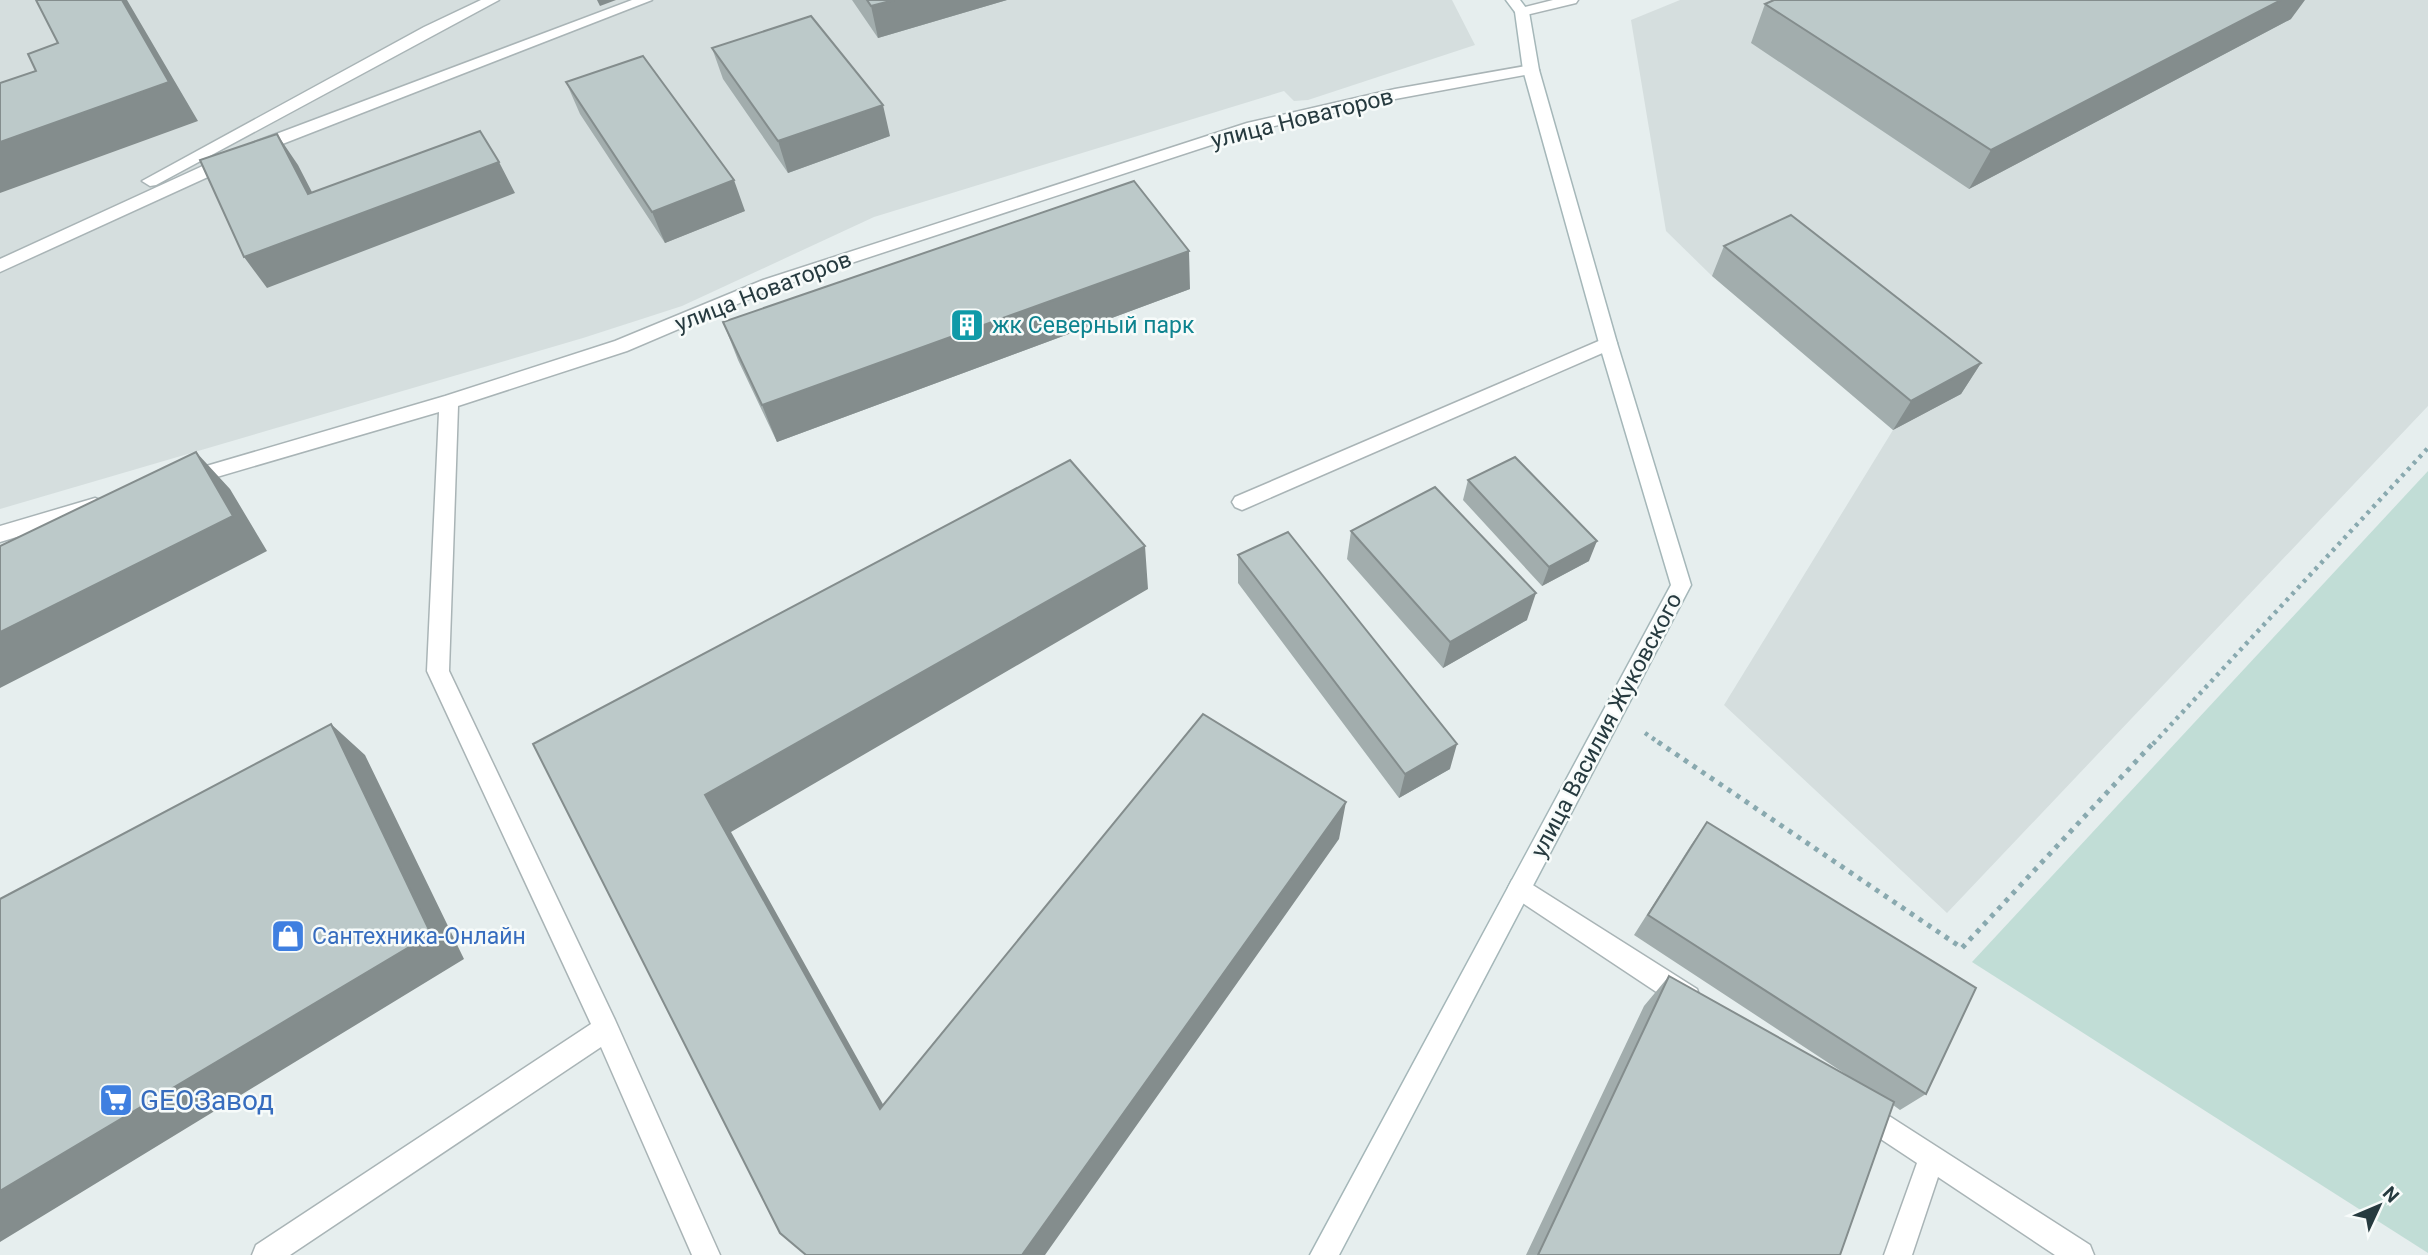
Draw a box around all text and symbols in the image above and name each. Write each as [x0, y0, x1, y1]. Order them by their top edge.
street label: улица Новаторов [1208, 83, 1396, 154]
street label: улица Новаторов [671, 245, 855, 338]
building icon: жк Северный парк [948, 306, 986, 344]
place label: жк Северный парк [992, 312, 1195, 339]
street label: улица Василия Жуковского [1525, 588, 1688, 862]
shop icon: Сантехника-Онлайн [269, 917, 307, 955]
place label: Сантехника-Онлайн [312, 923, 526, 950]
supermarket icon: GEOЗавод [97, 1081, 135, 1119]
place label: GEOЗавод [140, 1084, 274, 1117]
north arrow [2344, 1171, 2414, 1241]
text: N [2378, 1182, 2404, 1207]

